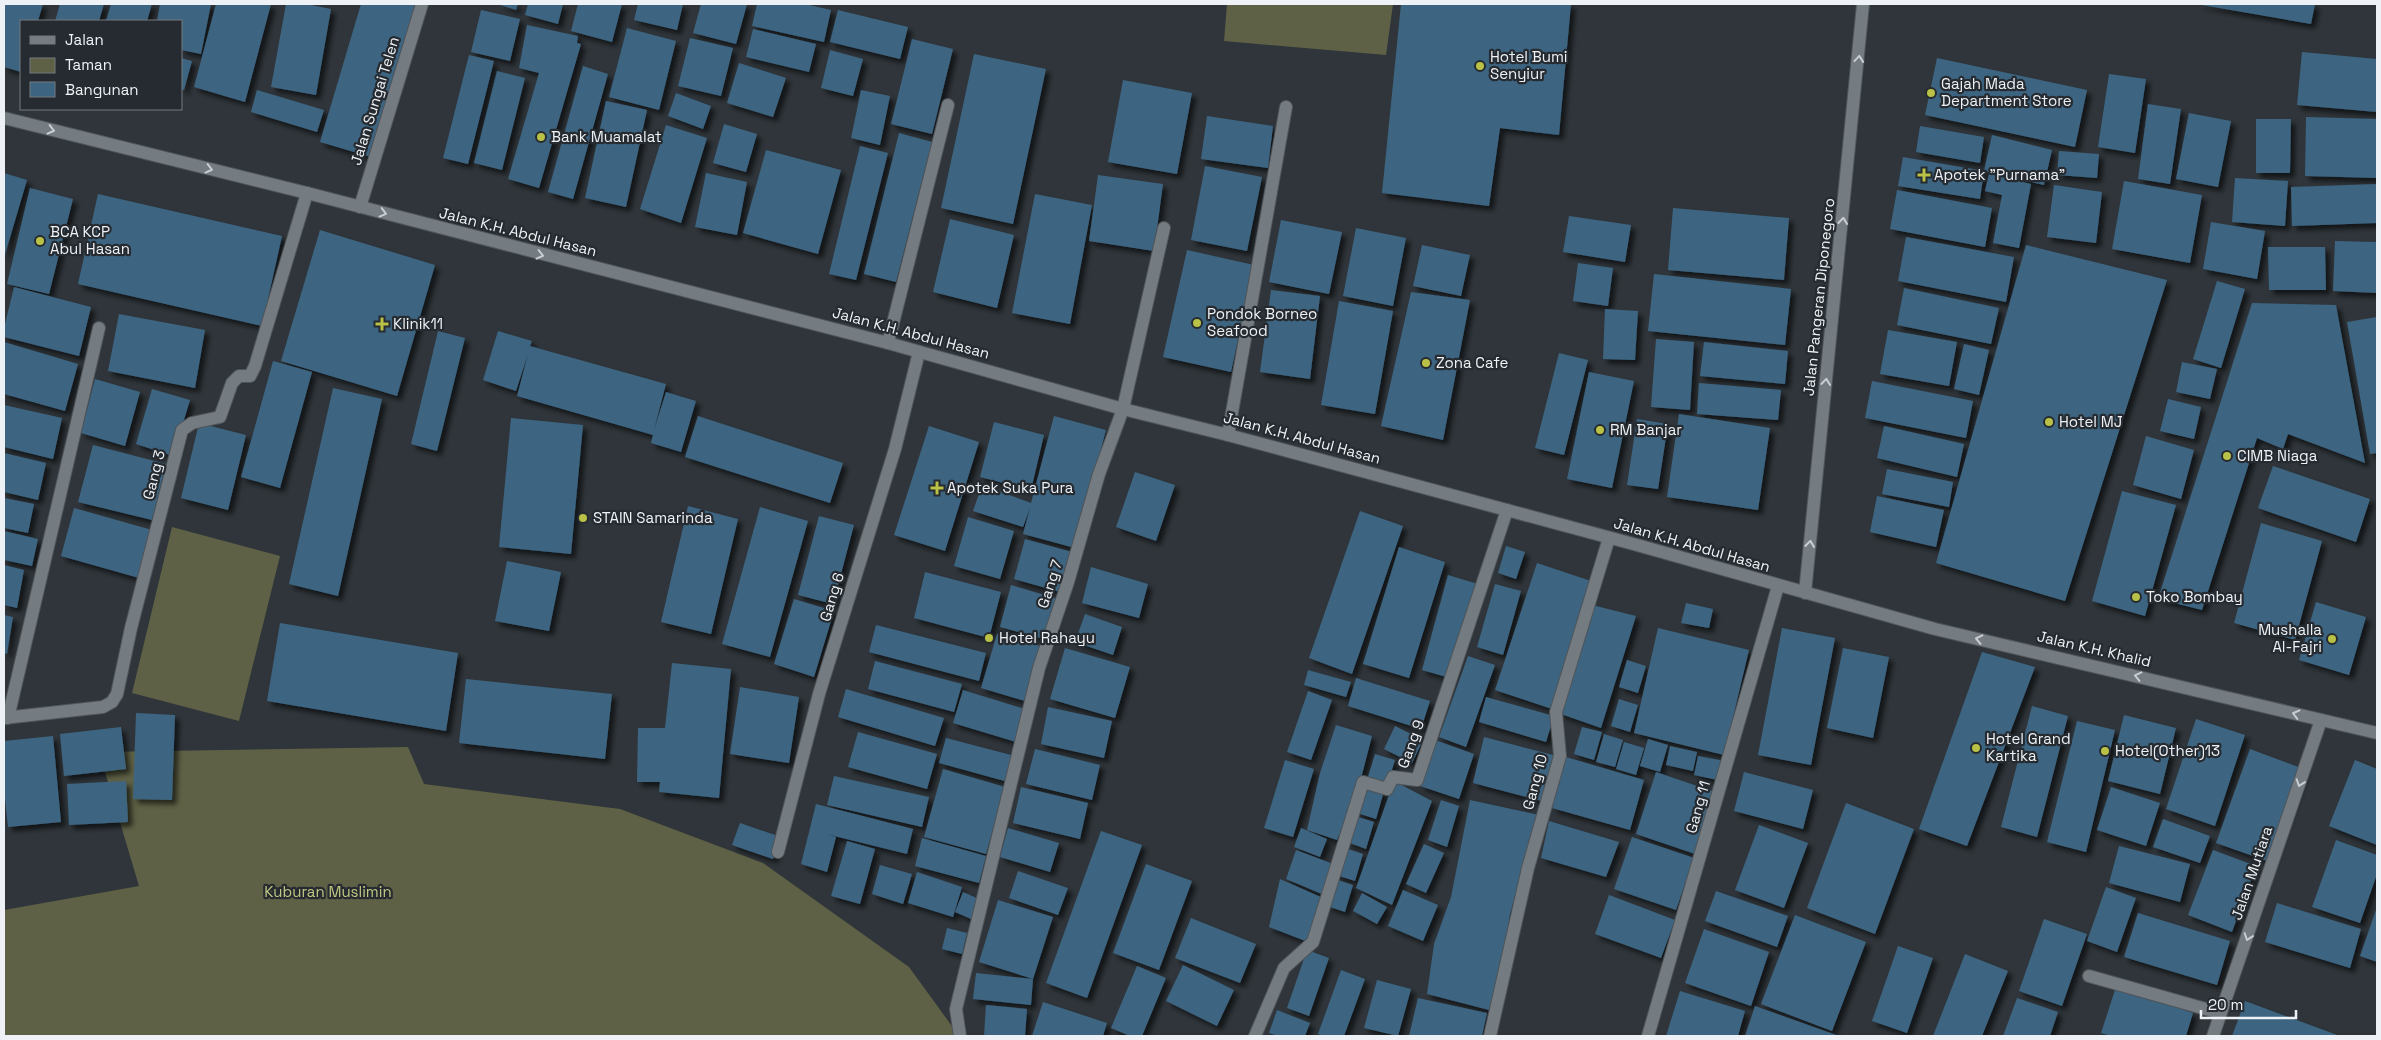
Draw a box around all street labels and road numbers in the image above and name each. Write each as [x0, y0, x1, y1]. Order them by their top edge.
street label: Jalan Sungai Telen [346, 34, 403, 167]
street label: Jalan Pangeran Diponegoro [1799, 197, 1838, 397]
street label: Jalan K.H. Abdul Hasan [437, 203, 599, 260]
street label: Jalan K.H. Abdul Hasan [831, 302, 992, 363]
street label: Jalan K.H. Abdul Hasan [1222, 407, 1383, 468]
street label: Gang 3 [138, 448, 169, 502]
street label: Jalan K.H. Abdul Hasan [1612, 513, 1773, 576]
street label: Gang 7 [1033, 557, 1066, 610]
street label: Gang 6 [815, 570, 848, 624]
street label: Jalan K.H. Khalid [2035, 626, 2153, 671]
street label: Gang 9 [1393, 717, 1428, 771]
street label: Gang 10 [1518, 752, 1551, 812]
street label: Gang 11 [1681, 778, 1714, 835]
street label: Jalan Mutiara [2227, 823, 2277, 922]

